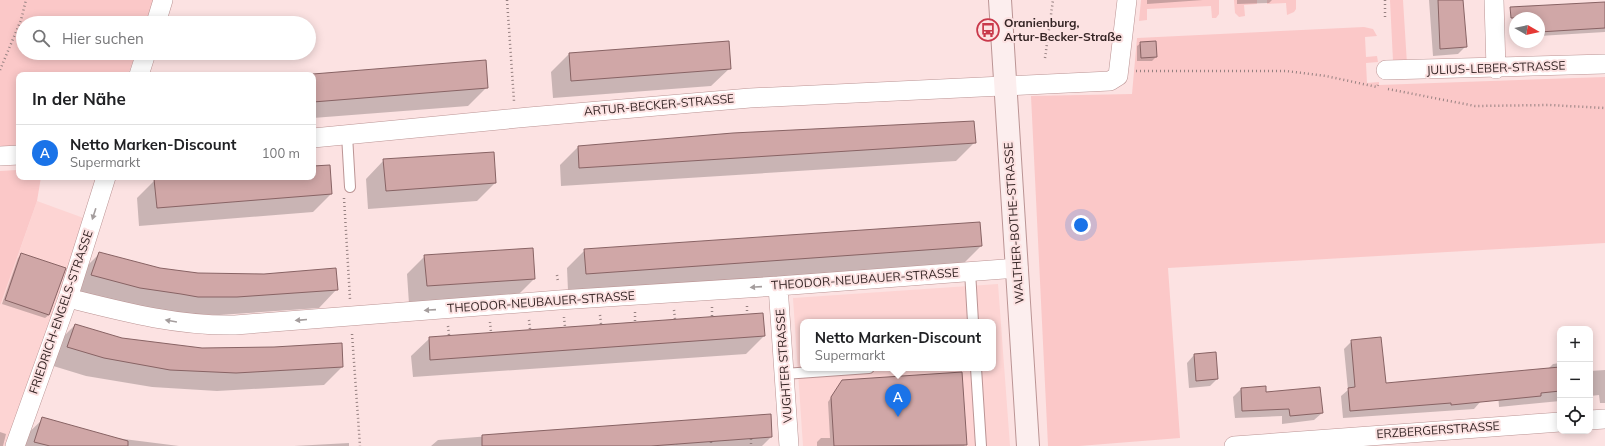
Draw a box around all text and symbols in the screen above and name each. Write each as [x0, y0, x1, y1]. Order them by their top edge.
north arrow [1509, 12, 1545, 48]
place label: Oranienburg, Artur-Becker-Straße [1004, 15, 1122, 44]
search box [16, 16, 316, 60]
bus stop icon: Oranienburg, Artur-Becker-Straße [975, 17, 1001, 43]
icon: search [30, 27, 52, 49]
text: Hier suchen [62, 29, 144, 48]
street label: JULIUS-LEBER-STRASSE [1426, 58, 1566, 77]
text: In der Nähe [32, 88, 126, 109]
street label: ARTUR-BECKER-STRASSE [583, 90, 735, 119]
text: Netto Marken-Discount [70, 135, 236, 154]
street label: WALTHER-BOTHE-STRASSE [1000, 142, 1027, 304]
text: A [40, 145, 50, 161]
text: 100 m [262, 145, 300, 161]
text: Supermarkt [70, 154, 140, 170]
one-way arrow [91, 208, 97, 220]
your location [1071, 215, 1091, 235]
street label: FRIEDRICH-ENGELS-STRASSE [25, 228, 96, 396]
street label: THEODOR-NEUBAUER-STRASSE [771, 264, 959, 293]
one-way arrow [750, 284, 762, 291]
street label: THEODOR-NEUBAUER-STRASSE [447, 287, 635, 316]
one-way arrow [424, 306, 436, 313]
street label: VUGHTER STRASSE [772, 308, 795, 424]
one-way arrow [295, 317, 307, 324]
one-way arrow [165, 318, 177, 324]
popup [800, 319, 996, 371]
map controls [1557, 326, 1593, 434]
button: + [1557, 326, 1593, 362]
text: Netto Marken-Discount [815, 328, 981, 347]
text: Supermarkt [815, 347, 885, 363]
button: − [1557, 362, 1593, 398]
pin: A [885, 384, 911, 417]
button: locate [1557, 398, 1593, 434]
street label: ERZBERGERSTRASSE [1376, 418, 1500, 441]

